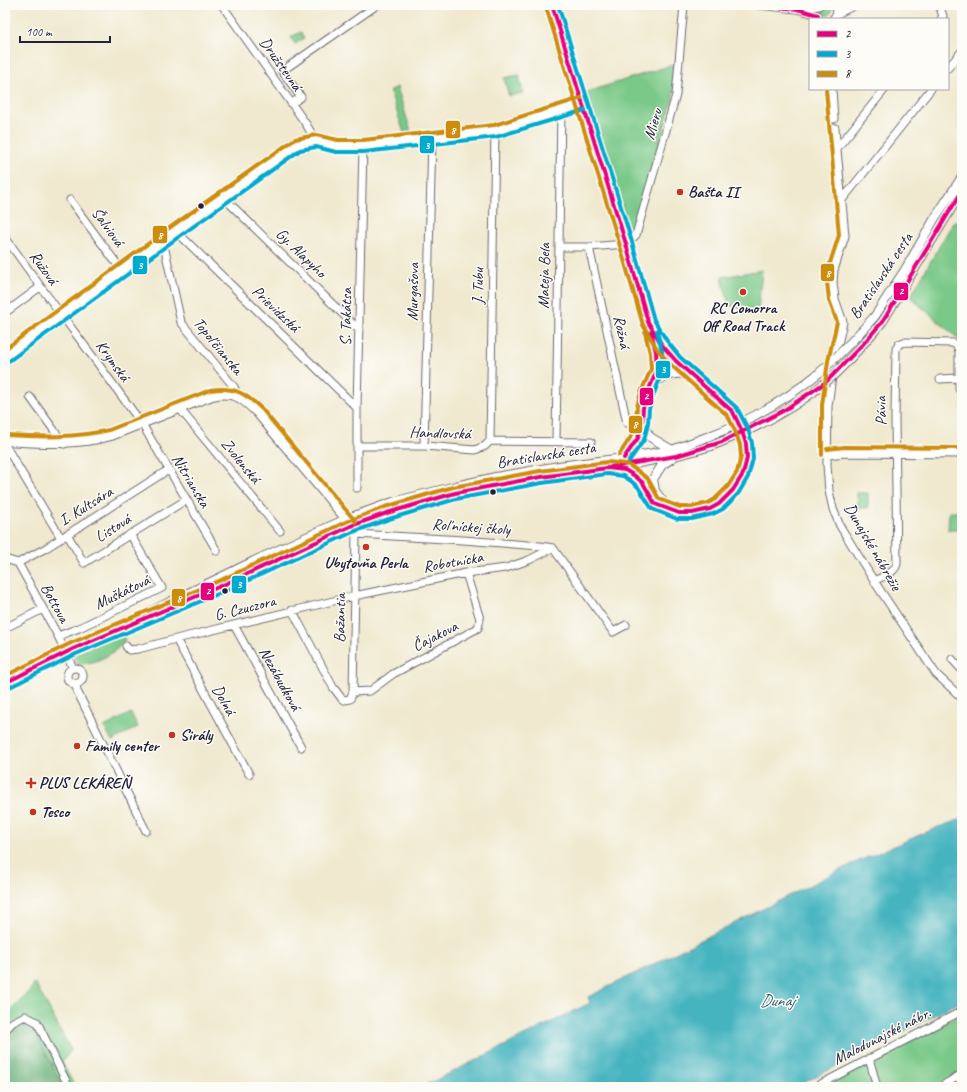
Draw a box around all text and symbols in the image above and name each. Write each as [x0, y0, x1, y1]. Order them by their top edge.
scale bar [20, 18, 110, 44]
legend [809, 18, 949, 90]
text: 100 m [26, 24, 53, 40]
text: 2 [845, 26, 852, 42]
street label: Družstevná [255, 33, 308, 97]
text: 3 [845, 46, 852, 62]
text: 8 [845, 66, 852, 82]
street label: Mieru [639, 105, 667, 142]
line badge: 8 [445, 120, 461, 139]
text: 8 [451, 123, 458, 137]
line badge: 3 [419, 135, 435, 154]
text: 3 [425, 138, 431, 152]
place label: Bašta II [688, 182, 742, 202]
marker: Bašta II [675, 187, 685, 197]
unlabelled marker [196, 201, 206, 211]
street label: Šalviová [87, 203, 130, 252]
street label: Gy. Alapyho [272, 224, 332, 284]
line badge: 8 [152, 225, 168, 244]
text: 8 [158, 228, 165, 242]
street label: Bratislavská cesta [845, 228, 918, 323]
street label: Mateja Bela [533, 242, 555, 309]
street label: Ružová [25, 247, 64, 291]
line badge: 3 [132, 255, 148, 275]
text: 3 [138, 258, 144, 272]
street label: Murgašova [402, 261, 424, 321]
line badge: 8 [820, 263, 835, 282]
text: 8 [826, 266, 833, 280]
street label: J. Tubu [468, 267, 488, 305]
street label: Prievidzská [248, 281, 306, 338]
line badge: 2 [893, 282, 909, 301]
text: 2 [899, 284, 905, 298]
street label: S. Takátsa [335, 287, 357, 346]
marker: RC Comorra Off Road Track [738, 287, 748, 297]
place label: RC Comorra Off Road Track [702, 298, 786, 336]
street label: Topoľčianska [189, 313, 248, 380]
street label: Rožná [609, 314, 636, 352]
street label: Krymská [91, 336, 136, 387]
line badge: 3 [655, 360, 671, 379]
text: 3 [661, 362, 667, 376]
line badge: 2 [639, 387, 654, 406]
text: 2 [644, 389, 650, 403]
street label: Pávia [871, 395, 891, 426]
line badge: 8 [628, 415, 643, 434]
text: 8 [633, 417, 640, 431]
street label: Handlovská [409, 422, 473, 444]
street label: Zvolenská [217, 434, 267, 489]
street label: Bratislavská cesta [495, 437, 598, 473]
street label: Nitrianska [167, 451, 215, 512]
street label: I. Kultsára [55, 481, 117, 530]
unlabelled marker [488, 487, 498, 497]
street label: Dunajské nábrežie [840, 500, 907, 596]
street label: Listová [91, 508, 136, 547]
street label: Roľníckej školy [431, 514, 512, 540]
marker: Ubytovňa Perla [361, 542, 371, 552]
street label: Robotnícka [421, 547, 486, 577]
place label: Ubytovňa Perla [324, 553, 409, 573]
street label: Muškátová [91, 569, 155, 614]
line badge: 3 [231, 575, 247, 594]
text: 3 [237, 577, 243, 591]
street label: Bottova [36, 580, 75, 627]
line badge: 2 [200, 582, 215, 601]
text: 2 [206, 584, 212, 598]
unlabelled marker [220, 586, 230, 596]
line badge: 8 [171, 588, 186, 607]
street label: G. Czuczora [212, 590, 279, 625]
text: 8 [177, 591, 184, 605]
street label: Bažantia [330, 592, 350, 643]
street label: Čajakova [409, 616, 462, 656]
street label: Nezábudková [254, 644, 307, 716]
street label: Dolná [208, 681, 241, 721]
place label: Sirály [180, 725, 214, 745]
marker: Sirály [167, 730, 177, 740]
place label: Family center [85, 736, 161, 756]
marker: Family center [72, 741, 82, 751]
place label: PLUS LEKÁREŇ [39, 773, 133, 793]
marker: PLUS LEKÁREŇ [26, 778, 36, 788]
place label: Tesco [41, 802, 72, 822]
marker: Tesco [28, 807, 38, 817]
water label: Dunaj [760, 990, 799, 1011]
street label: Malodunajské nábr. [830, 1002, 935, 1069]

